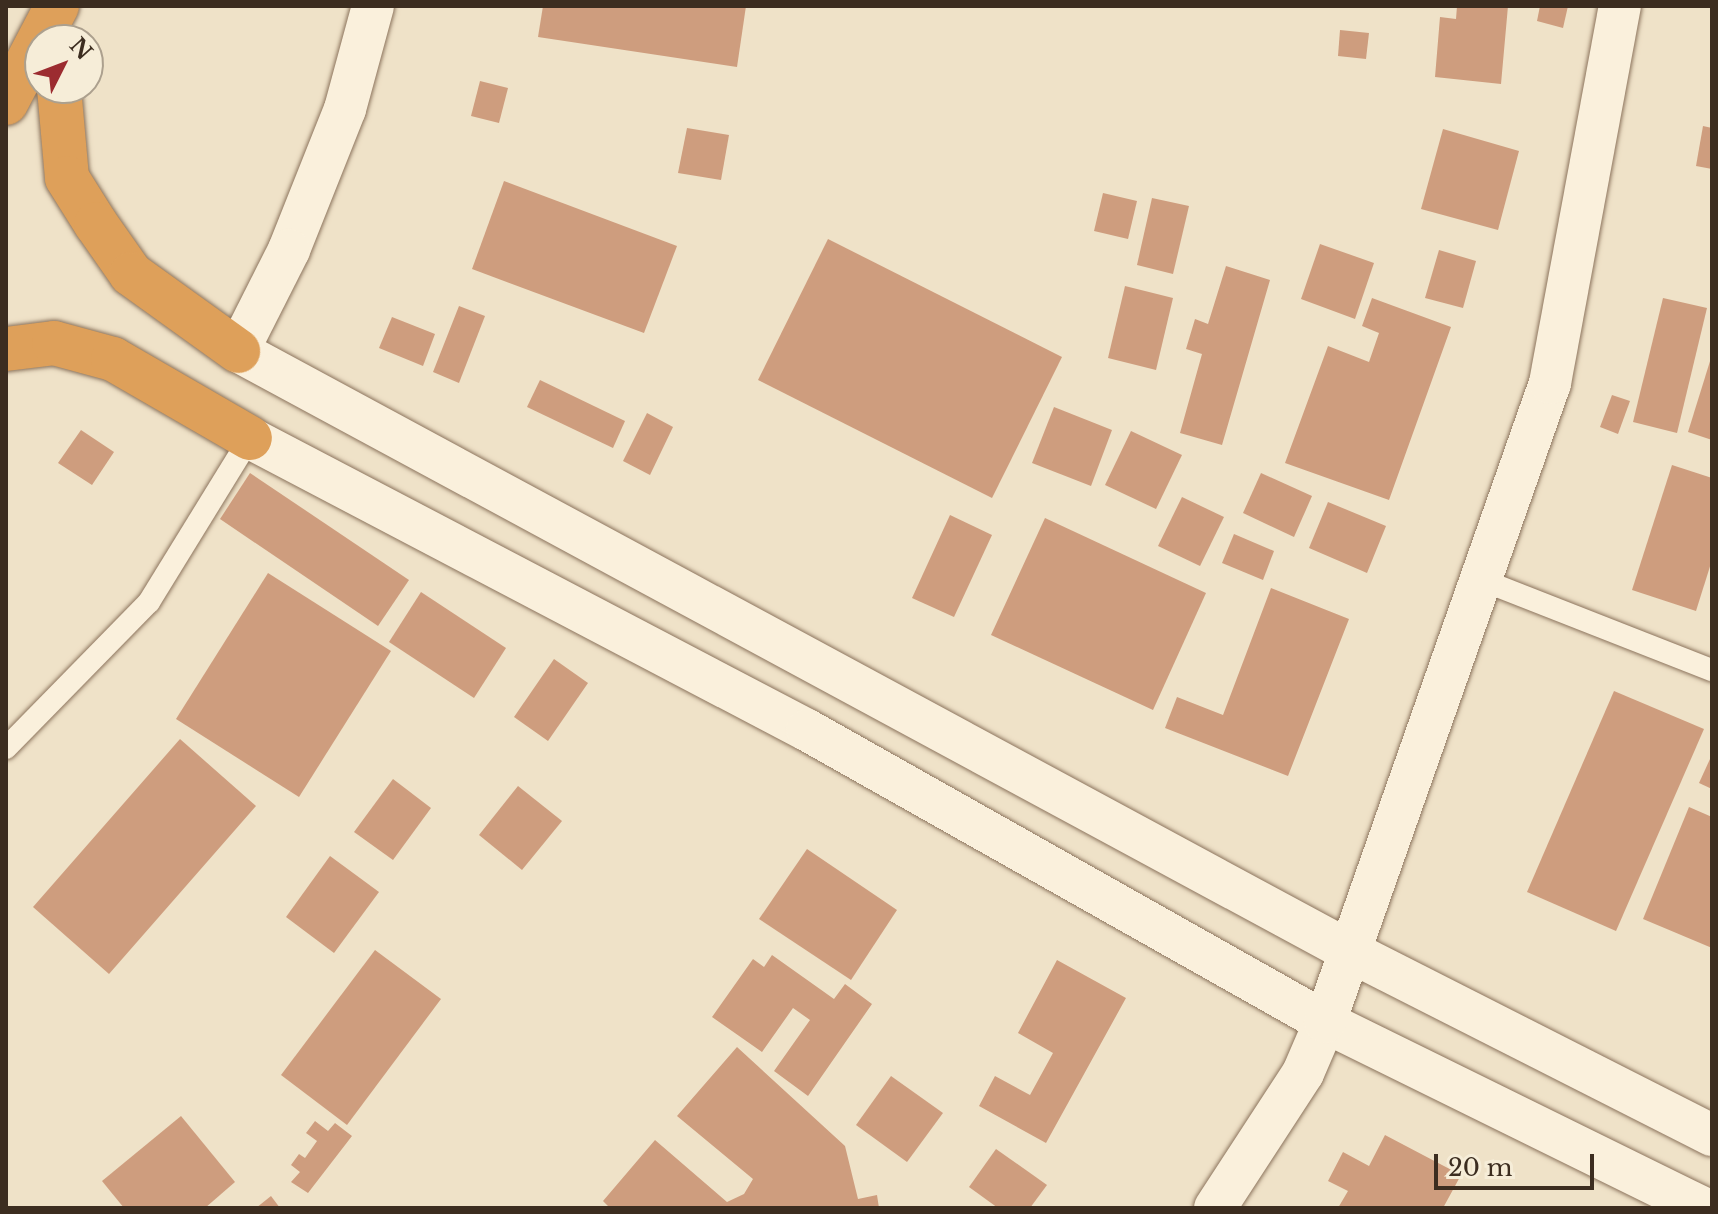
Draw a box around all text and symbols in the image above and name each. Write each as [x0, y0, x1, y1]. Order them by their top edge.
north arrow [24, 24, 104, 104]
text: N [64, 32, 98, 66]
scale bar [1438, 1138, 1598, 1188]
text: 20 m [1448, 1153, 1513, 1182]

